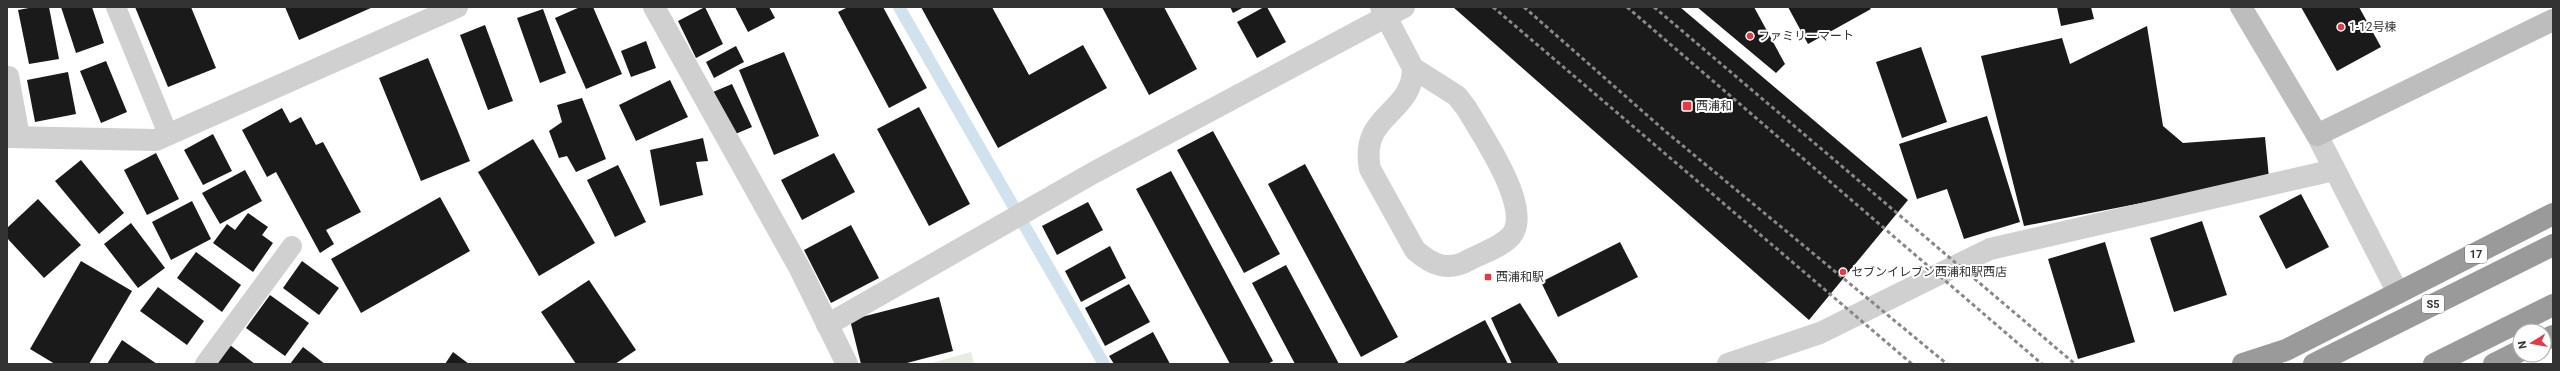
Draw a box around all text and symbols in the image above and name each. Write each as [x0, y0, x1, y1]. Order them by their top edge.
place label: 1-12号棟 [2349, 20, 2397, 34]
marker: 1-12号棟 [2336, 22, 2346, 32]
place label: ファミリーマート [1758, 29, 1854, 43]
marker: ファミリーマート [1745, 31, 1755, 41]
place label: 西浦和 [1696, 99, 1732, 113]
marker: 西浦和 [1681, 100, 1693, 112]
road number: 17 [2465, 245, 2487, 263]
place label: セブンイレブン西浦和駅西店 [1851, 265, 2007, 279]
marker: セブンイレブン西浦和駅西店 [1838, 267, 1848, 277]
place label: 西浦和駅 [1496, 270, 1544, 284]
marker: 西浦和駅 [1483, 272, 1493, 282]
road number: S5 [2422, 295, 2444, 313]
north arrow [2512, 323, 2552, 363]
text: N [2516, 340, 2530, 350]

